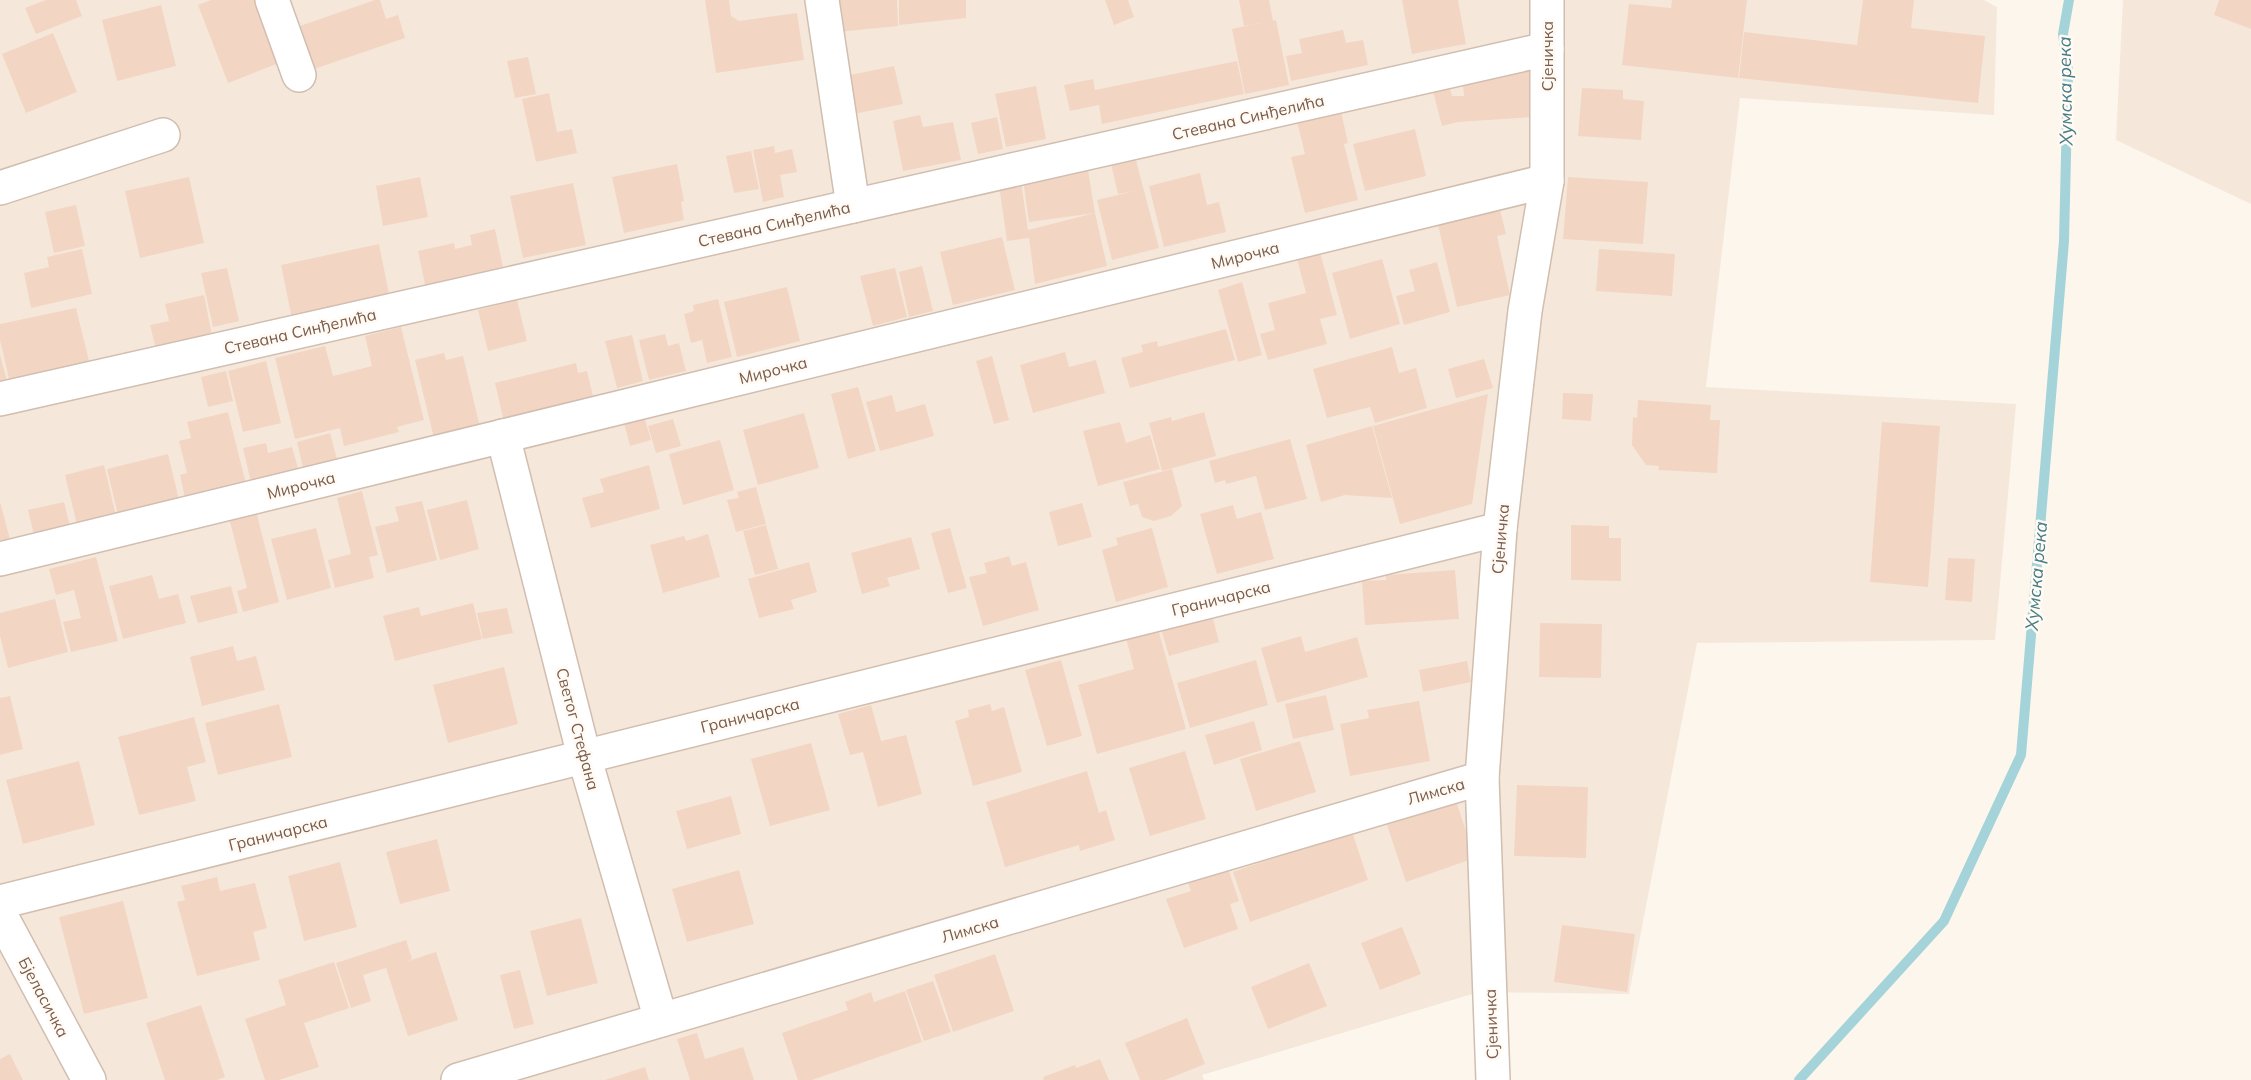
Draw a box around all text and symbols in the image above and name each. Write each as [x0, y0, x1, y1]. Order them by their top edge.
street label: Сјеничка [1537, 21, 1557, 91]
water label: Хумска река [2053, 36, 2077, 147]
street label: Стевана Синђелића [1170, 90, 1326, 144]
street label: Стевана Синђелића [696, 197, 852, 251]
street label: Мирочка [1209, 237, 1281, 273]
street label: Стевана Синђелића [222, 304, 378, 358]
street label: Мирочка [737, 352, 809, 388]
street label: Мирочка [265, 467, 337, 503]
street label: Сјеничка [1487, 503, 1513, 575]
water label: Хумска река [2020, 521, 2052, 632]
street label: Граничарска [1169, 576, 1273, 620]
street label: Светог Стефана [552, 666, 604, 792]
street label: Граничарска [698, 693, 802, 737]
street label: Лимска [1405, 773, 1467, 809]
street label: Граничарска [226, 811, 330, 855]
street label: Лимска [939, 911, 1001, 947]
street label: Бјеласичка [15, 954, 73, 1040]
street label: Сјеничка [1480, 989, 1502, 1059]

